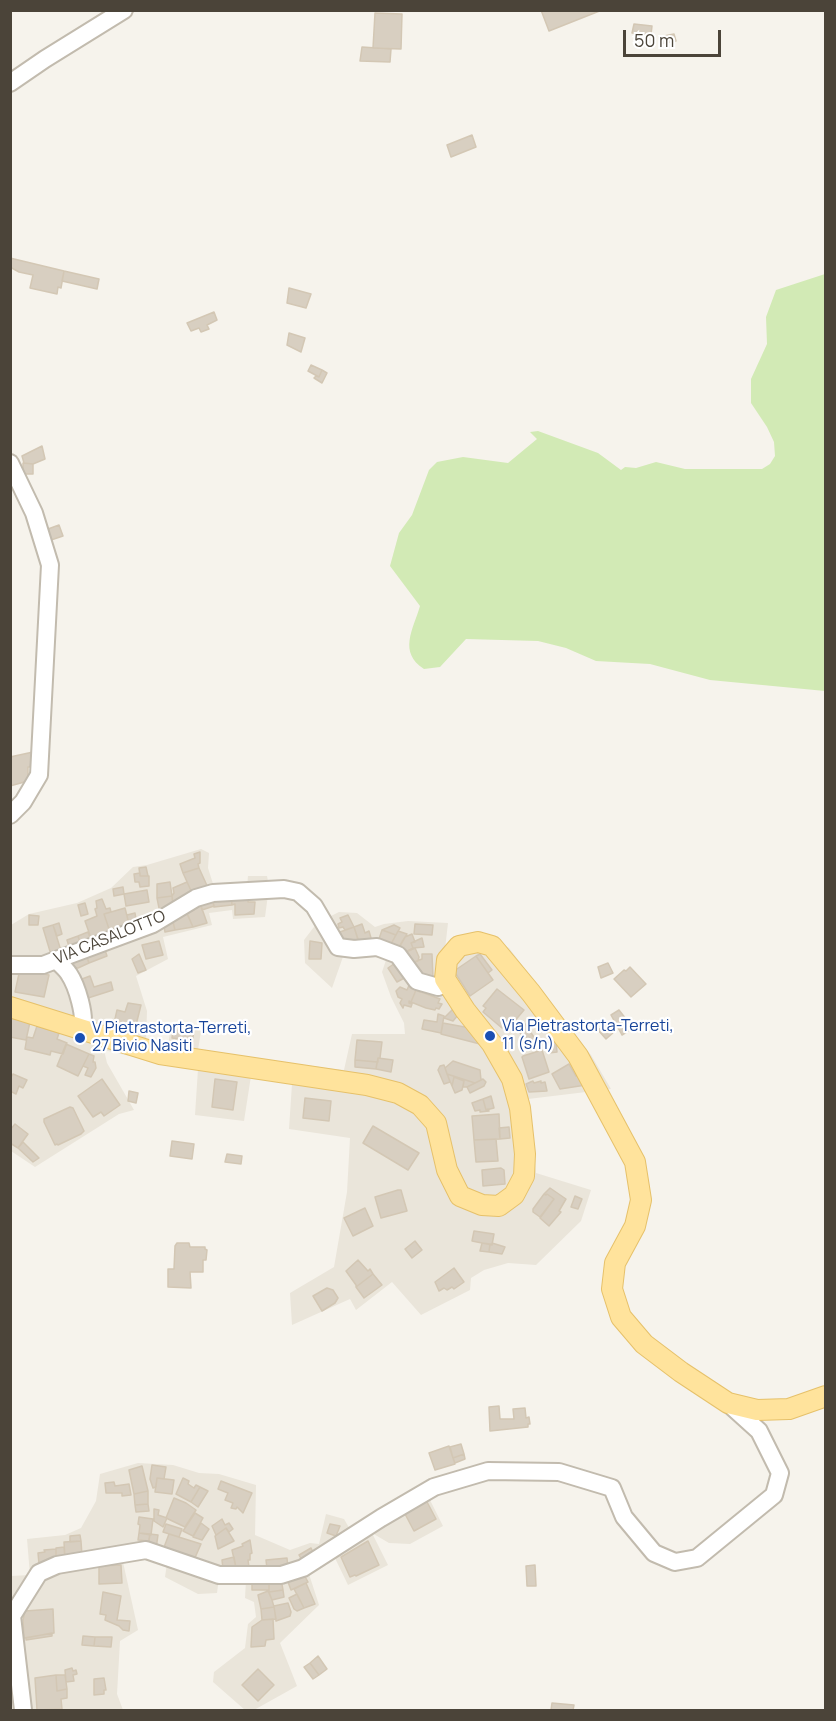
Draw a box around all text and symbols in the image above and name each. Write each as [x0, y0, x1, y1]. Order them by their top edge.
scale bar [626, 18, 724, 56]
text: 50 m [634, 28, 674, 52]
street label: VIA CASALOTTO [52, 907, 168, 969]
place label: Via Pietrastorta-Terreti, 11 (s/n) [502, 1017, 674, 1055]
place label: V Pietrastorta-Terreti, 27 Bivio Nasiti [92, 1019, 252, 1057]
marker: Via Pietrastorta-Terreti, 11 (s/n) [483, 1029, 497, 1043]
marker: V Pietrastorta-Terreti, 27 Bivio Nasiti [73, 1031, 87, 1045]

